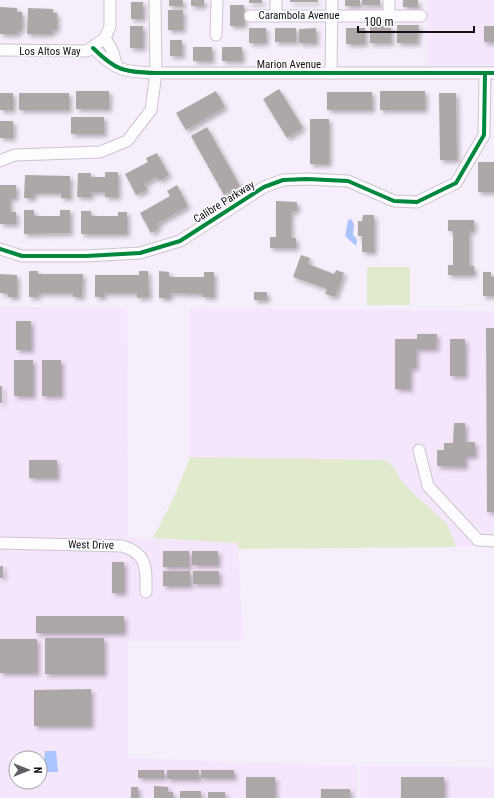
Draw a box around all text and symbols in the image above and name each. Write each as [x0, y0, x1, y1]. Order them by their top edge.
scale bar [358, 8, 474, 34]
street label: Carambola Avenue [258, 9, 340, 22]
text: 100 m [364, 15, 394, 29]
street label: Los Altos Way [19, 45, 81, 58]
street label: Marion Avenue [257, 58, 321, 71]
street label: Calibre Parkway [191, 178, 257, 226]
street label: West Drive [68, 538, 114, 552]
north arrow [8, 750, 48, 790]
text: N [31, 767, 44, 774]

